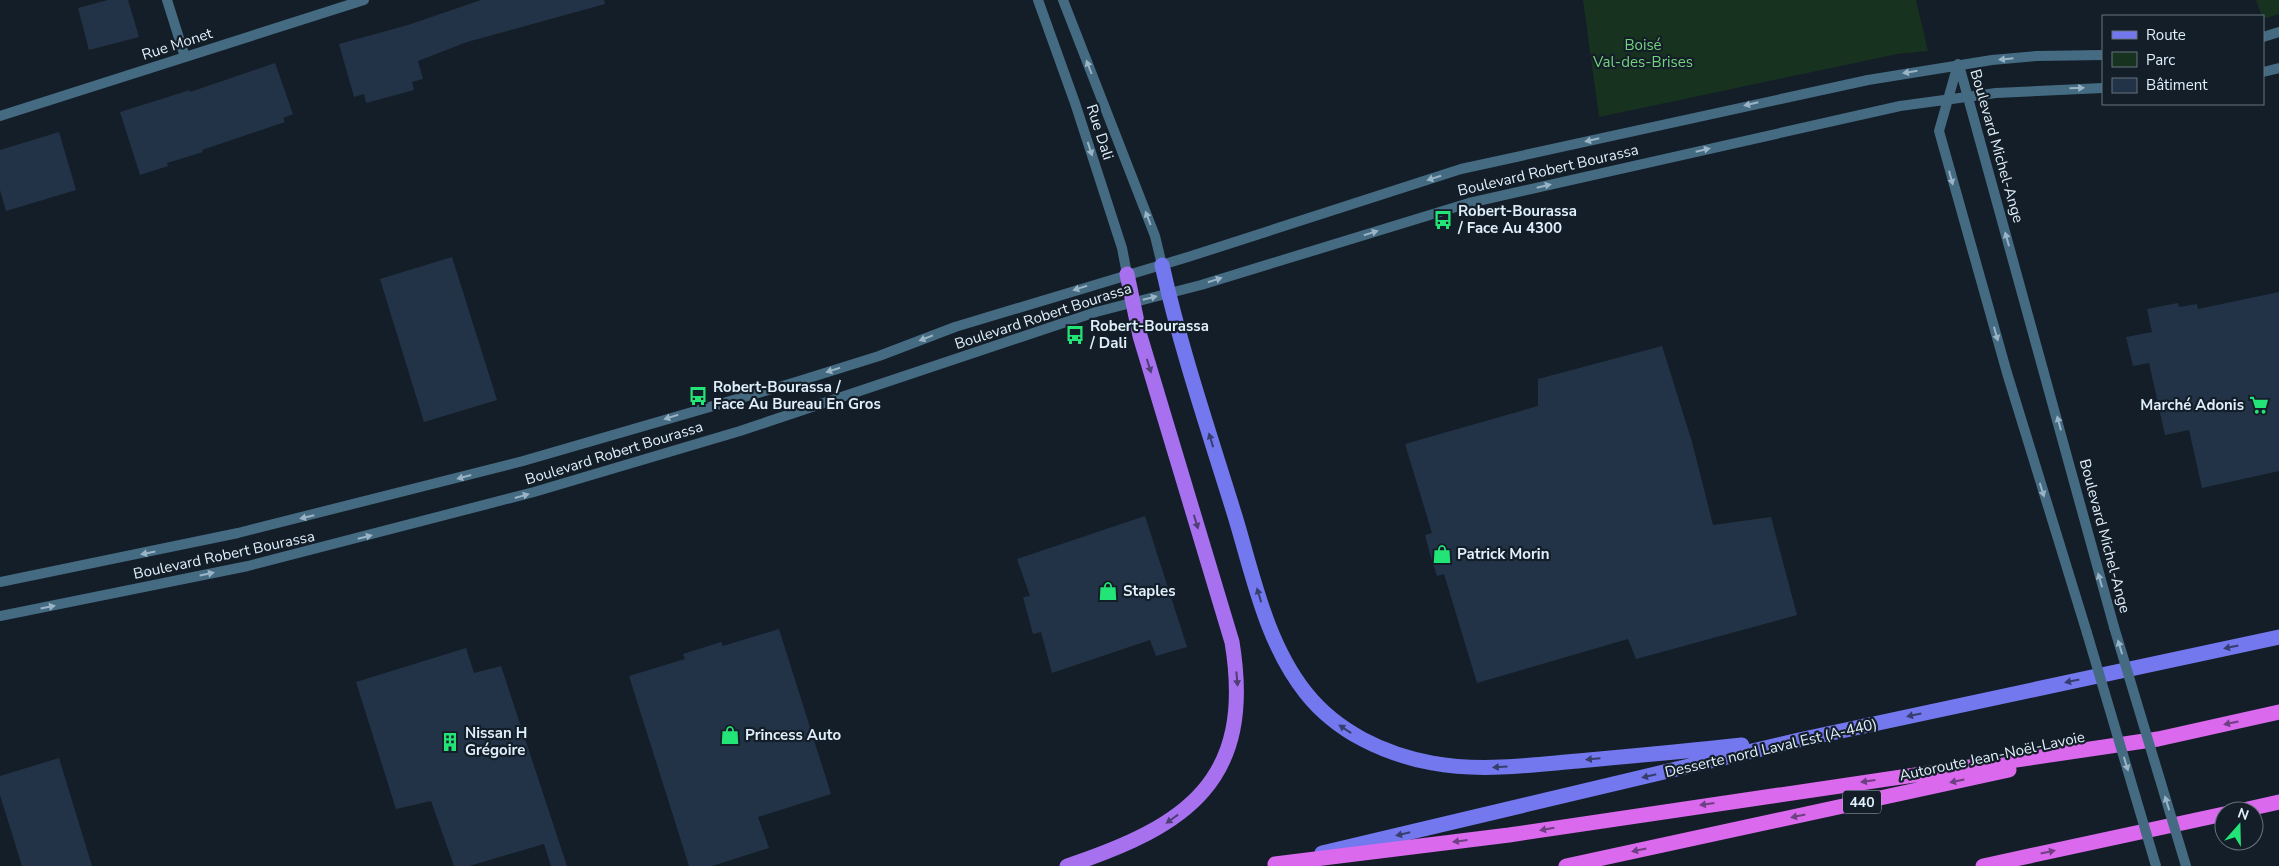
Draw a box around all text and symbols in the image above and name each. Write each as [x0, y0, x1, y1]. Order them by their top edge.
legend [2102, 15, 2264, 105]
street label: Rue Monet [139, 23, 216, 65]
text: Route [2146, 25, 2186, 45]
park label: Boisé Val-des-Brises [1592, 35, 1693, 72]
text: Parc [2146, 50, 2175, 70]
one-way arrow [1998, 55, 2014, 63]
one-way arrow [1085, 59, 1093, 74]
street label: Boulevard Michel-Ange [1965, 67, 2029, 225]
one-way arrow [1902, 69, 1918, 77]
text: Bâtiment [2146, 75, 2208, 95]
one-way arrow [2070, 84, 2086, 92]
one-way arrow [1743, 100, 1758, 108]
street label: Rue Dali [1082, 102, 1118, 162]
one-way arrow [1584, 136, 1600, 144]
street label: Boulevard Robert Bourassa [1456, 139, 1640, 201]
one-way arrow [1087, 142, 1094, 157]
one-way arrow [1695, 146, 1710, 154]
one-way arrow [1948, 171, 1956, 186]
one-way arrow [1427, 174, 1442, 182]
one-way arrow [1537, 182, 1552, 190]
place label: Robert-Bourassa / Face Au 4300 [1457, 201, 1577, 238]
bus stop icon: Robert-Bourassa / Face Au 4300 [1432, 209, 1454, 231]
one-way arrow [1143, 211, 1151, 225]
one-way arrow [1363, 228, 1378, 236]
one-way arrow [2003, 231, 2011, 246]
one-way arrow [1208, 276, 1223, 284]
street label: Boulevard Robert Bourassa [952, 278, 1134, 354]
one-way arrow [1073, 284, 1088, 292]
one-way arrow [1143, 294, 1158, 302]
place label: Robert-Bourassa / Dali [1089, 316, 1209, 353]
bus stop icon: Robert-Bourassa / Dali [1064, 324, 1086, 346]
one-way arrow [1992, 327, 2000, 342]
one-way arrow [918, 334, 933, 342]
one-way arrow [1146, 359, 1153, 374]
one-way arrow [825, 367, 840, 375]
place label: Robert-Bourassa / Face Au Bureau En Gros [713, 377, 881, 414]
bus stop icon: Robert-Bourassa / Face Au Bureau En Gros [687, 385, 709, 407]
supermarket icon: Marché Adonis [2248, 394, 2270, 416]
place label: Marché Adonis [2140, 395, 2244, 415]
one-way arrow [663, 414, 678, 422]
one-way arrow [2055, 415, 2063, 430]
street label: Boulevard Robert Bourassa [523, 416, 705, 490]
one-way arrow [1207, 432, 1215, 447]
street label: Boulevard Michel-Ange [2075, 457, 2135, 615]
one-way arrow [456, 473, 472, 481]
one-way arrow [2039, 483, 2046, 498]
one-way arrow [515, 491, 530, 499]
one-way arrow [299, 513, 314, 521]
one-way arrow [1193, 515, 1201, 530]
street label: Boulevard Robert Bourassa [132, 526, 316, 584]
one-way arrow [358, 533, 373, 541]
shop icon: Patrick Morin [1431, 543, 1453, 565]
place label: Patrick Morin [1457, 544, 1549, 564]
one-way arrow [141, 549, 156, 557]
one-way arrow [200, 570, 216, 578]
one-way arrow [2096, 572, 2104, 588]
shop icon: Staples [1097, 580, 1119, 602]
place label: Staples [1123, 581, 1176, 601]
one-way arrow [1255, 588, 1263, 603]
one-way arrow [40, 602, 56, 610]
one-way arrow [2115, 639, 2123, 654]
one-way arrow [2224, 643, 2239, 651]
one-way arrow [1233, 671, 1241, 687]
one-way arrow [2065, 677, 2080, 685]
one-way arrow [1905, 712, 1921, 720]
street label: Desserte nord Laval Est (A-440) [1663, 714, 1879, 782]
one-way arrow [2224, 719, 2239, 727]
place label: Nissan H Grégoire [465, 723, 527, 760]
shop icon: Princess Auto [719, 724, 741, 746]
one-way arrow [1339, 724, 1352, 734]
place label: Princess Auto [745, 725, 841, 745]
street label: Autoroute Jean-Noël-Lavoie [1897, 727, 2087, 785]
building icon: Nissan H Grégoire [439, 731, 461, 753]
one-way arrow [1585, 755, 1601, 763]
one-way arrow [2122, 756, 2130, 771]
one-way arrow [1492, 763, 1508, 771]
one-way arrow [1642, 772, 1657, 780]
one-way arrow [1859, 777, 1875, 785]
one-way arrow [1949, 777, 1964, 785]
road number: 440 [1843, 790, 1881, 814]
one-way arrow [2162, 795, 2170, 810]
one-way arrow [1699, 801, 1715, 809]
north arrow [2214, 801, 2264, 851]
text: N [2235, 804, 2251, 825]
one-way arrow [1790, 812, 1805, 820]
one-way arrow [1166, 814, 1179, 825]
one-way arrow [1538, 825, 1554, 833]
one-way arrow [1396, 830, 1411, 838]
one-way arrow [1452, 837, 1468, 845]
one-way arrow [1631, 846, 1647, 854]
one-way arrow [2040, 848, 2056, 856]

